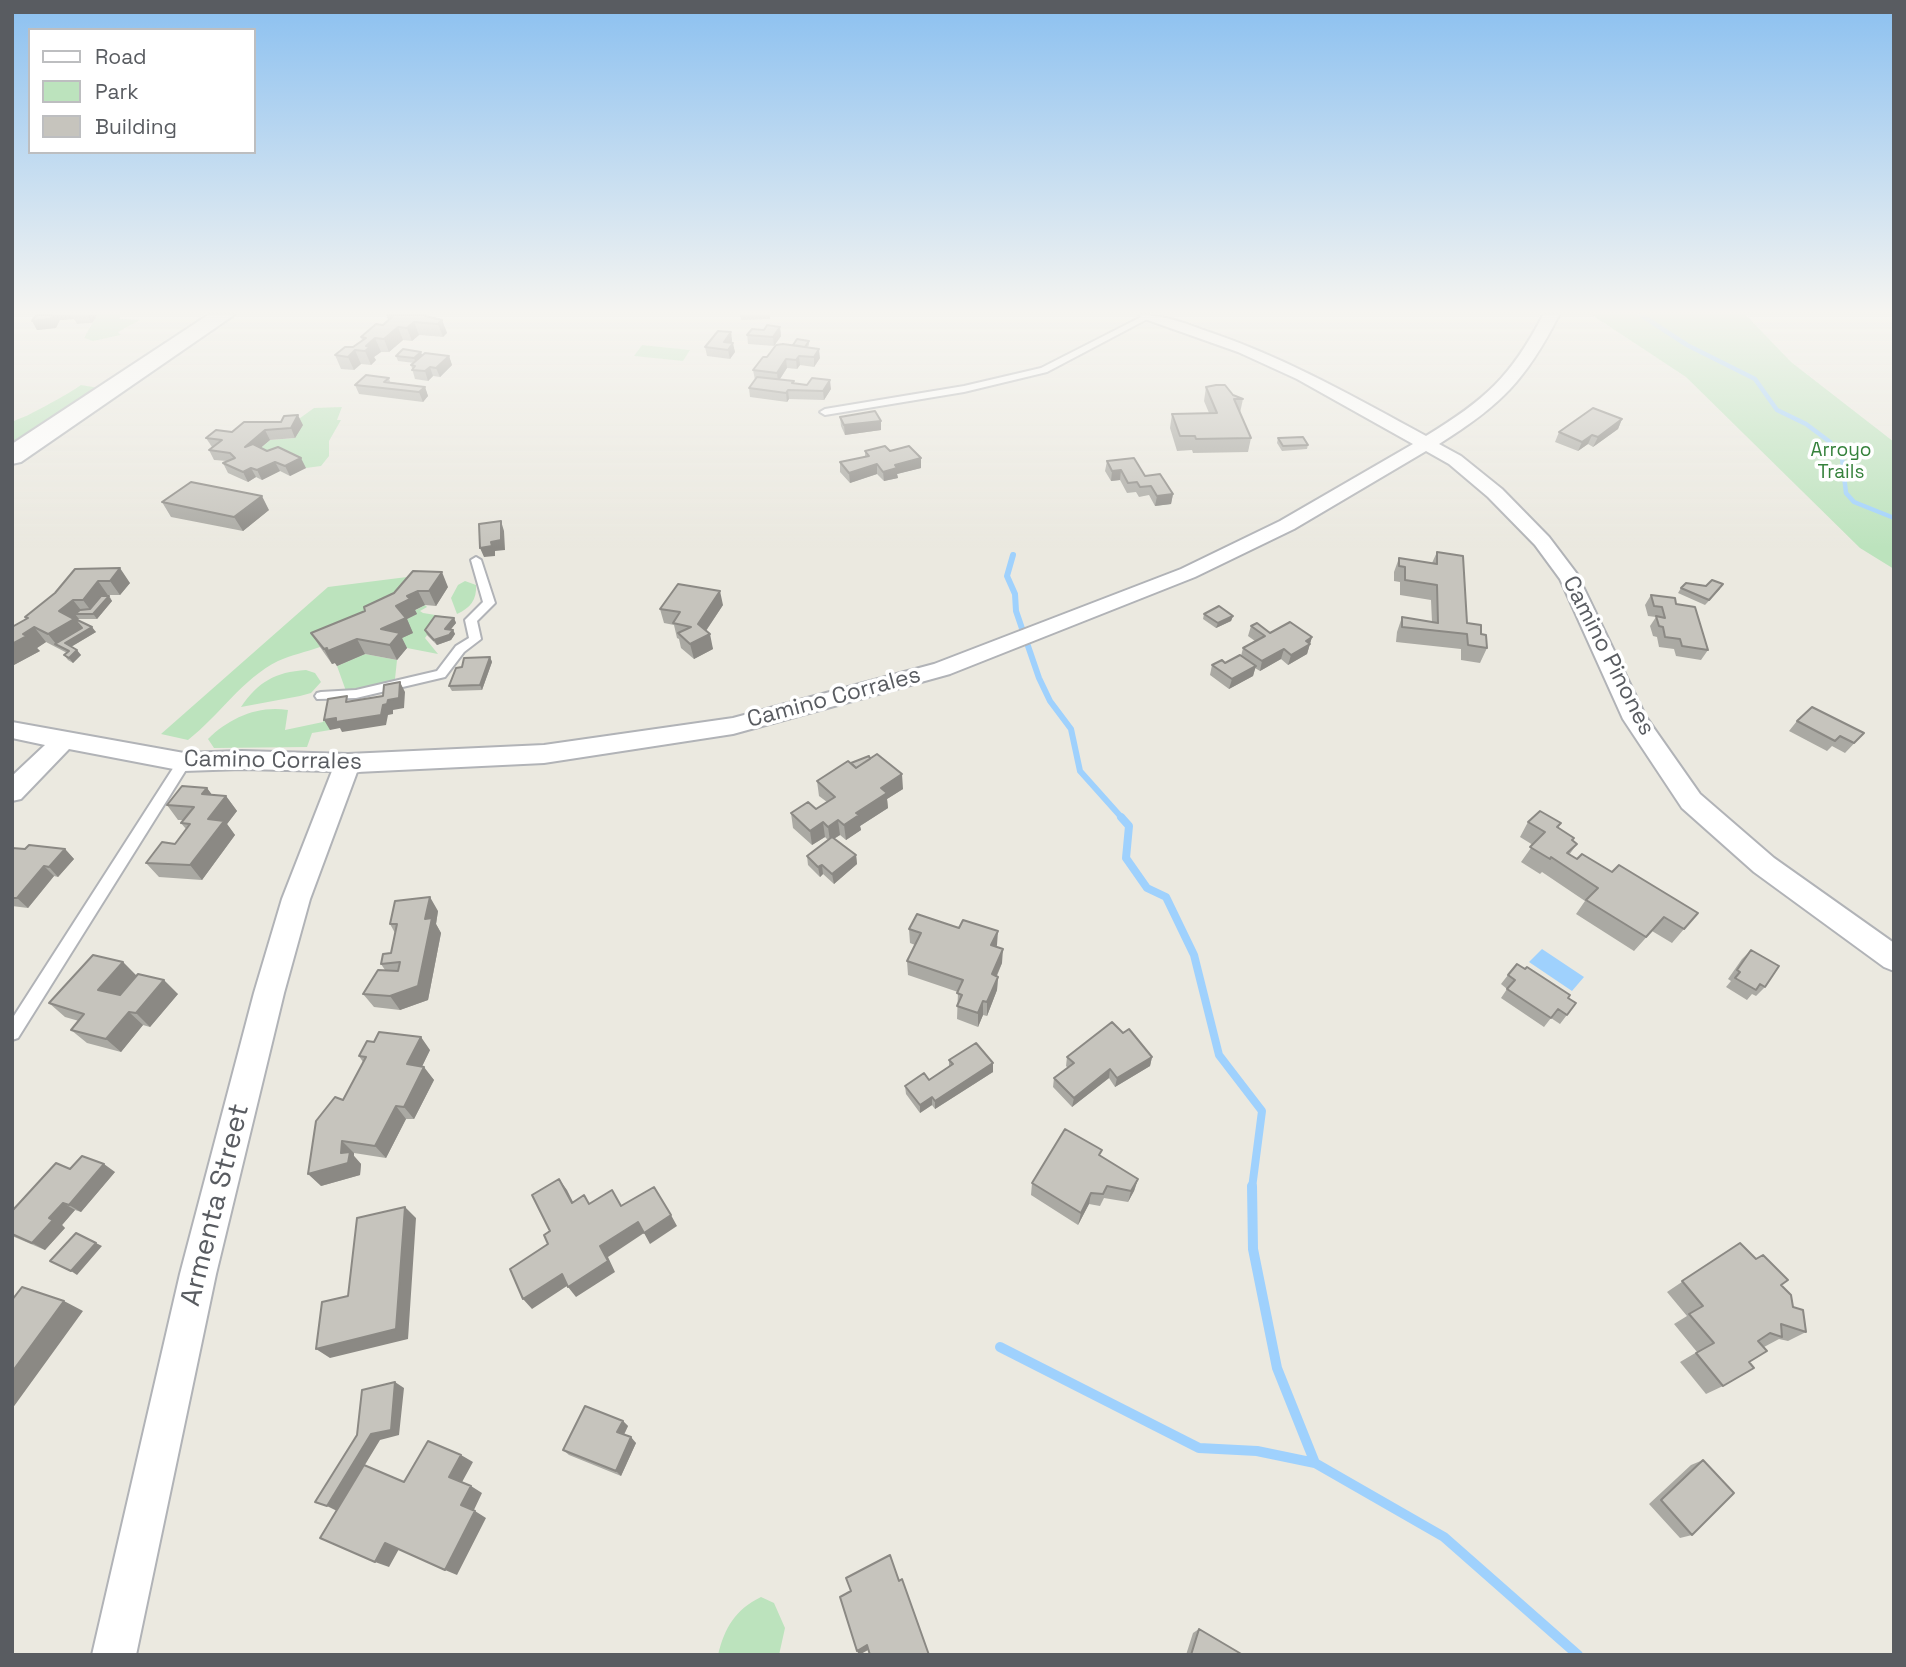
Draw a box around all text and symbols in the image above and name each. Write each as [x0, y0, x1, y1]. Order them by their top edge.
legend [28, 28, 256, 154]
text: Road [95, 43, 147, 70]
text: Park [95, 78, 139, 105]
text: Building [95, 113, 177, 140]
park label: Arroyo Trails [1810, 440, 1872, 484]
street label: Camino Pinones [1556, 572, 1660, 740]
street label: Camino Corrales [744, 662, 924, 734]
street label: Camino Corrales [184, 746, 362, 776]
street label: Armenta Street [175, 1100, 257, 1310]

